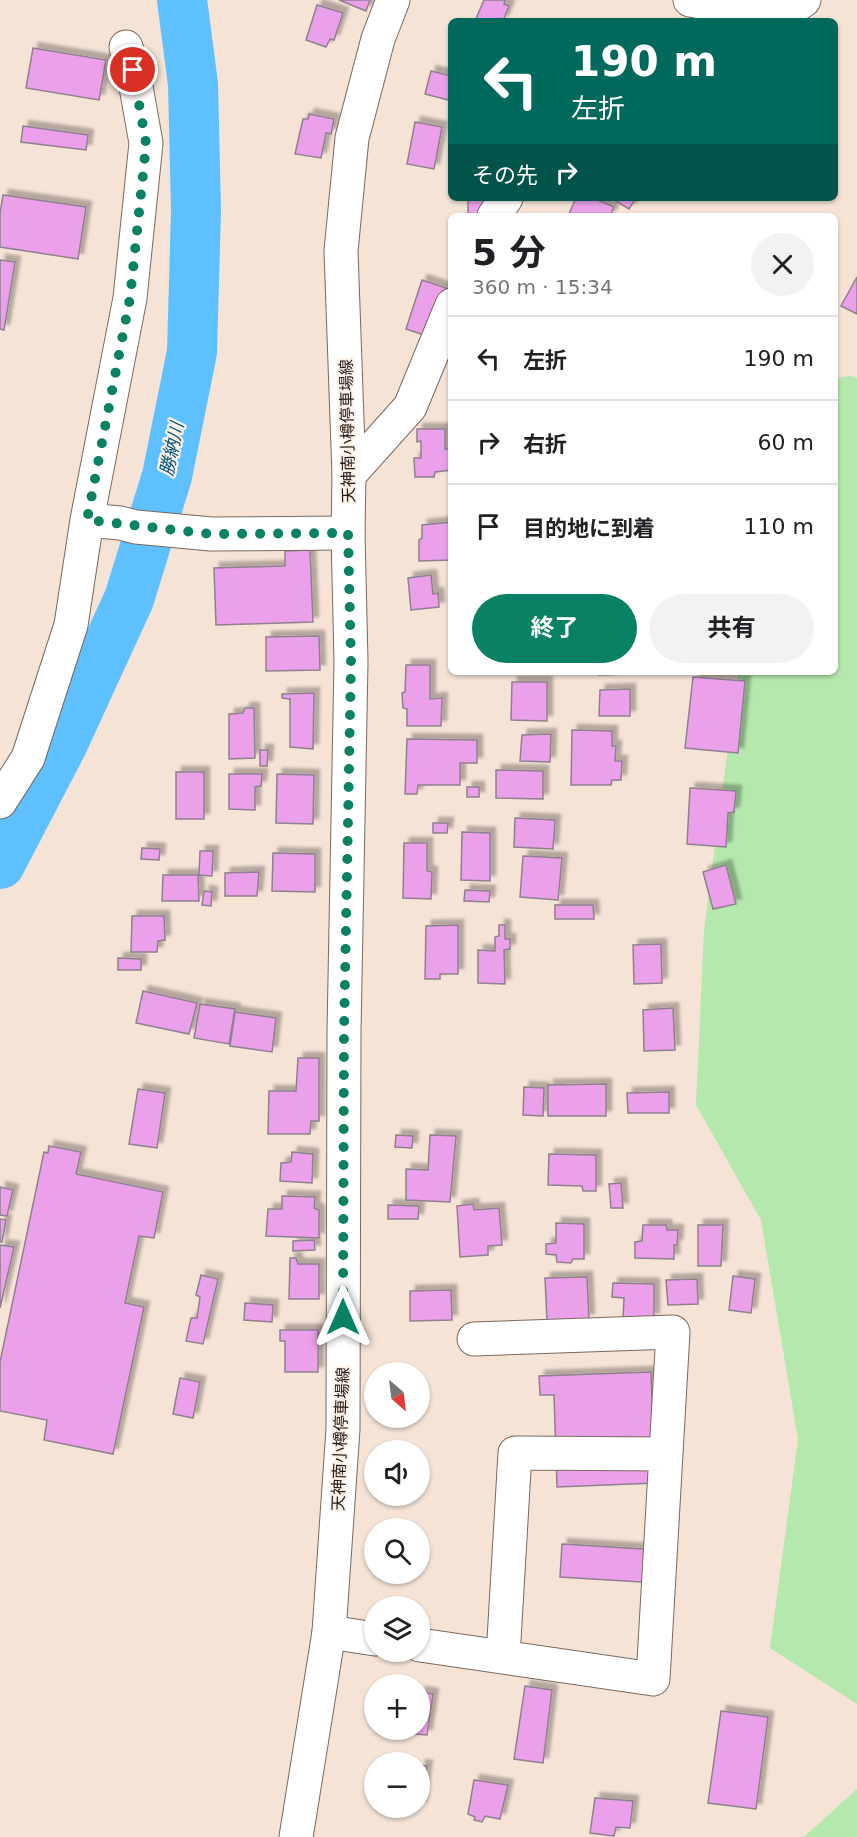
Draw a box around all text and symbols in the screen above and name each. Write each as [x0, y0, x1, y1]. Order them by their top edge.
text: 190 m [571, 37, 717, 86]
icon: left [472, 42, 550, 120]
pin [107, 44, 158, 95]
icon: arrive [116, 53, 149, 86]
text: 左折 [571, 93, 625, 124]
icon: right [550, 156, 583, 189]
text: その先 [472, 163, 538, 188]
text: 5 分 [472, 232, 546, 273]
button: close [751, 233, 814, 296]
text: 360 m · 15:34 [472, 275, 613, 299]
icon: left [472, 342, 505, 375]
text: 190 m [744, 346, 814, 371]
text: 左折 [523, 348, 567, 373]
street label: 天神南小樽停車場線 [337, 359, 358, 503]
water label: 勝納川 [156, 418, 188, 477]
icon: right [472, 426, 505, 459]
text: 60 m [758, 430, 814, 455]
text: 右折 [523, 432, 567, 457]
icon: arrive [472, 510, 505, 543]
text: 110 m [744, 514, 814, 539]
text: 目的地に到着 [523, 516, 655, 541]
button: 終了 [472, 594, 637, 663]
button: 共有 [649, 594, 814, 663]
position arrow [311, 1285, 375, 1349]
north arrow [364, 1362, 430, 1428]
map controls [364, 1362, 430, 1818]
street label: 天神南小樽停車場線 [328, 1367, 353, 1511]
button: sound [364, 1440, 430, 1506]
button: search [364, 1518, 430, 1584]
button: layers [364, 1596, 430, 1662]
button: + [364, 1674, 430, 1740]
button: − [364, 1752, 430, 1818]

